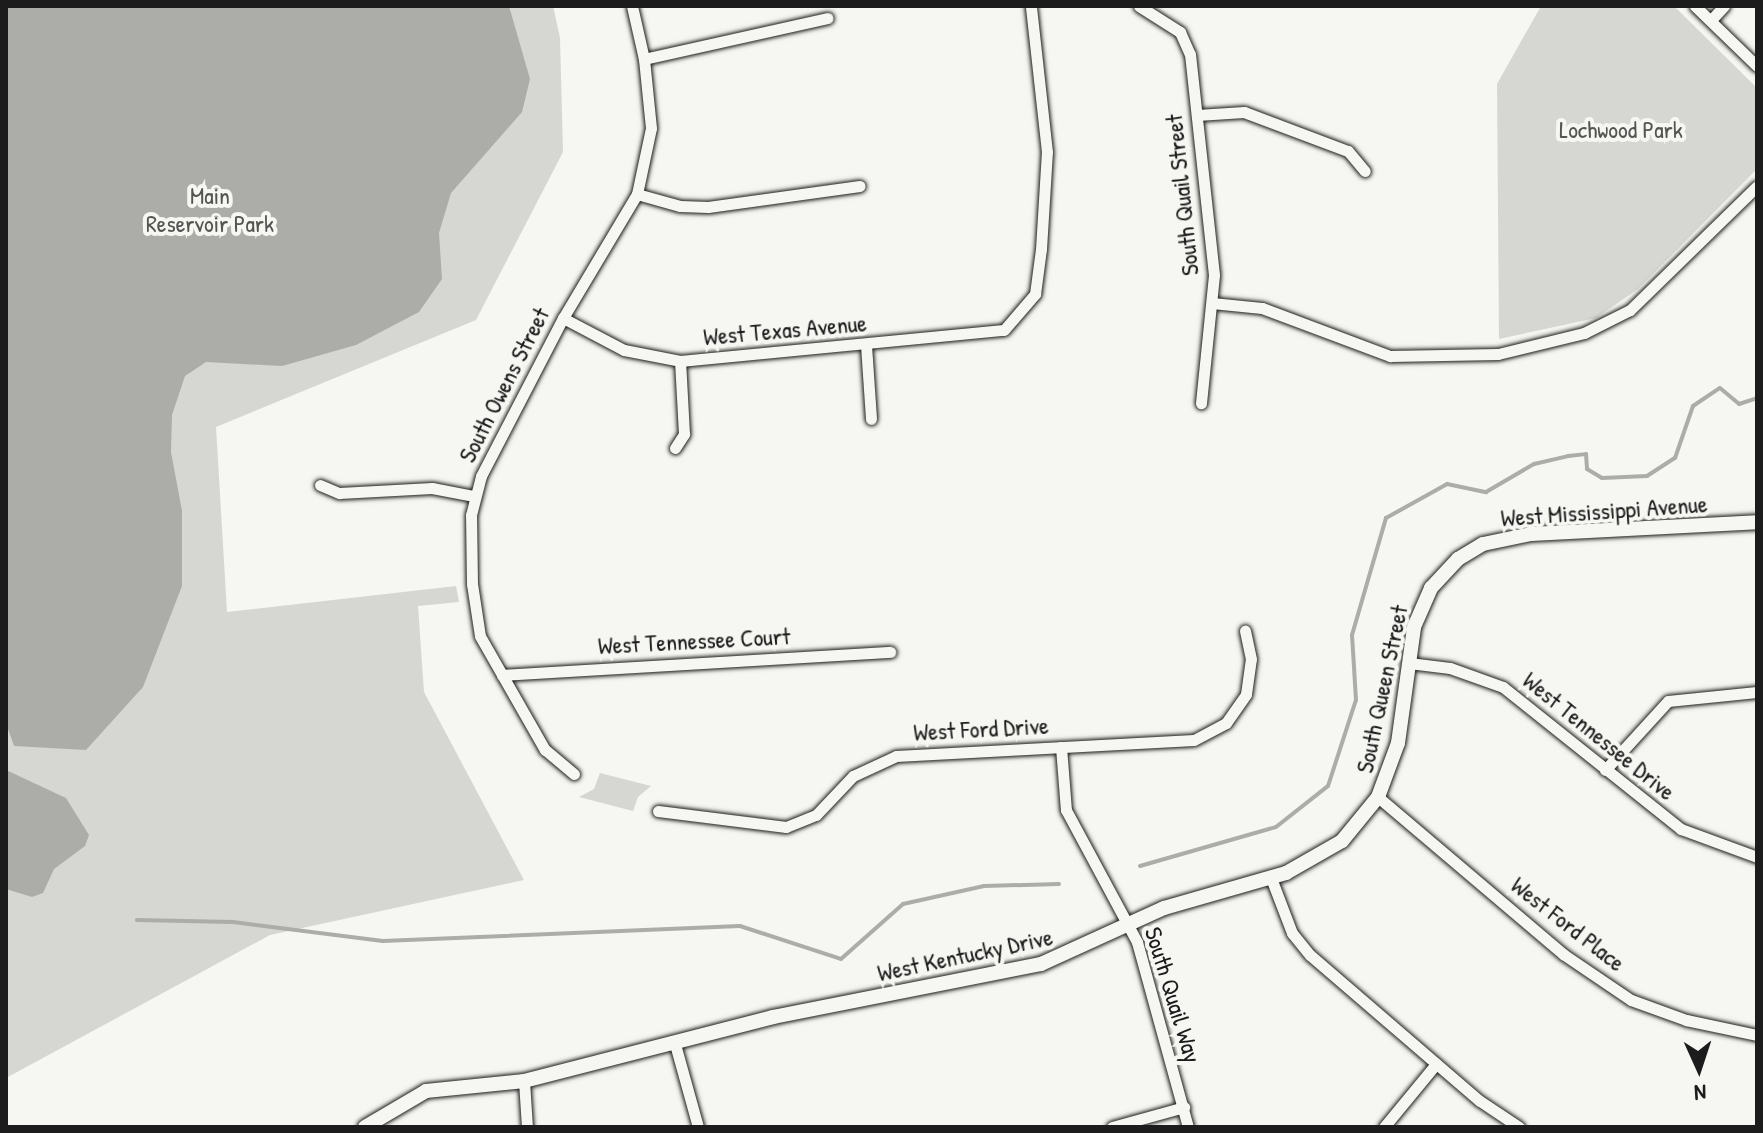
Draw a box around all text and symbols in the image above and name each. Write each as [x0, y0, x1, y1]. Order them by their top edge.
street label: South Quail Street [1159, 113, 1205, 277]
park label: Lochwood Park [1559, 116, 1683, 144]
park label: Main Reservoir Park [146, 182, 274, 238]
street label: South Owens Street [453, 303, 555, 467]
street label: West Texas Avenue [702, 309, 868, 351]
street label: West Mississippi Avenue [1500, 489, 1708, 533]
street label: South Queen Street [1350, 602, 1414, 776]
street label: West Tennessee Court [597, 622, 791, 660]
street label: West Tennessee Drive [1517, 666, 1681, 806]
street label: West Ford Drive [913, 711, 1049, 747]
street label: West Ford Place [1505, 871, 1631, 977]
street label: West Kentucky Drive [875, 922, 1055, 988]
street label: South Quail Way [1139, 924, 1207, 1066]
north arrow [1659, 1029, 1739, 1109]
text: N [1694, 1078, 1707, 1108]

